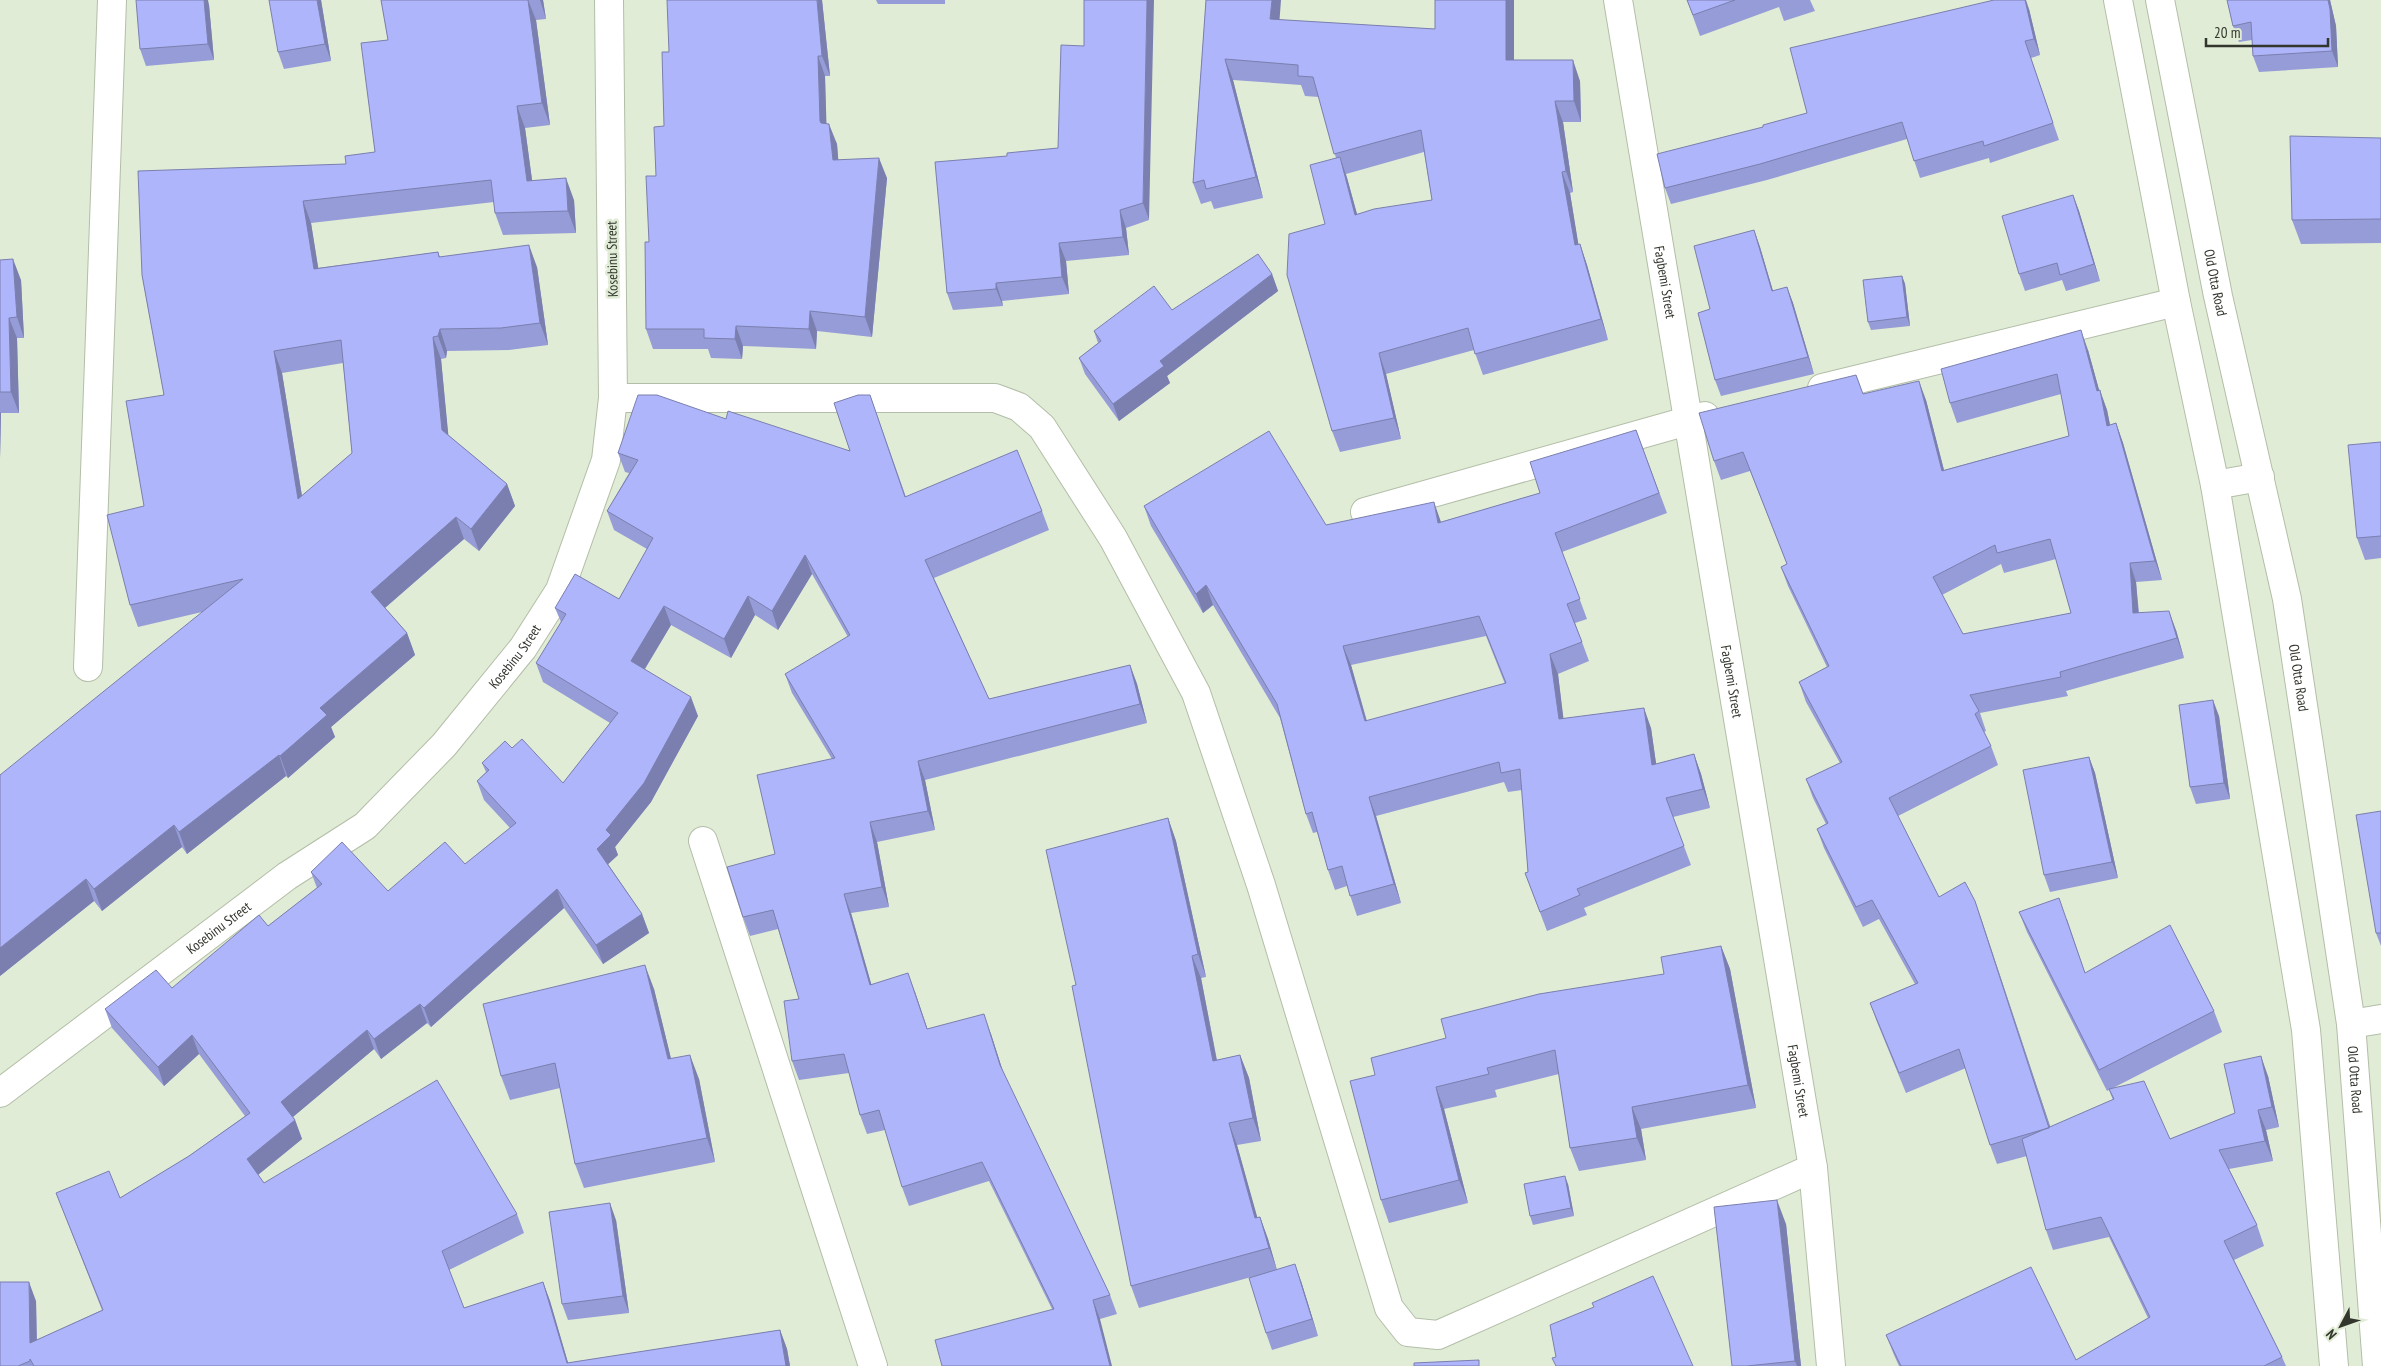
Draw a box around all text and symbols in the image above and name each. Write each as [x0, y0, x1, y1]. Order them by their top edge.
scale bar [2206, 15, 2328, 47]
text: 20 m [2214, 23, 2240, 42]
street label: Kosebinu Street [602, 221, 622, 297]
street label: Fagbemi Street [1650, 244, 1680, 320]
street label: Old Otta Road [2200, 248, 2231, 318]
street label: Kosebinu Street [485, 621, 545, 692]
street label: Old Otta Road [2285, 643, 2313, 713]
street label: Fagbemi Street [1717, 644, 1747, 719]
street label: Kosebinu Street [183, 897, 255, 958]
street label: Fagbemi Street [1784, 1043, 1813, 1119]
street label: Old Otta Road [2344, 1045, 2367, 1114]
north arrow [2316, 1301, 2366, 1351]
text: N [2322, 1326, 2340, 1343]

